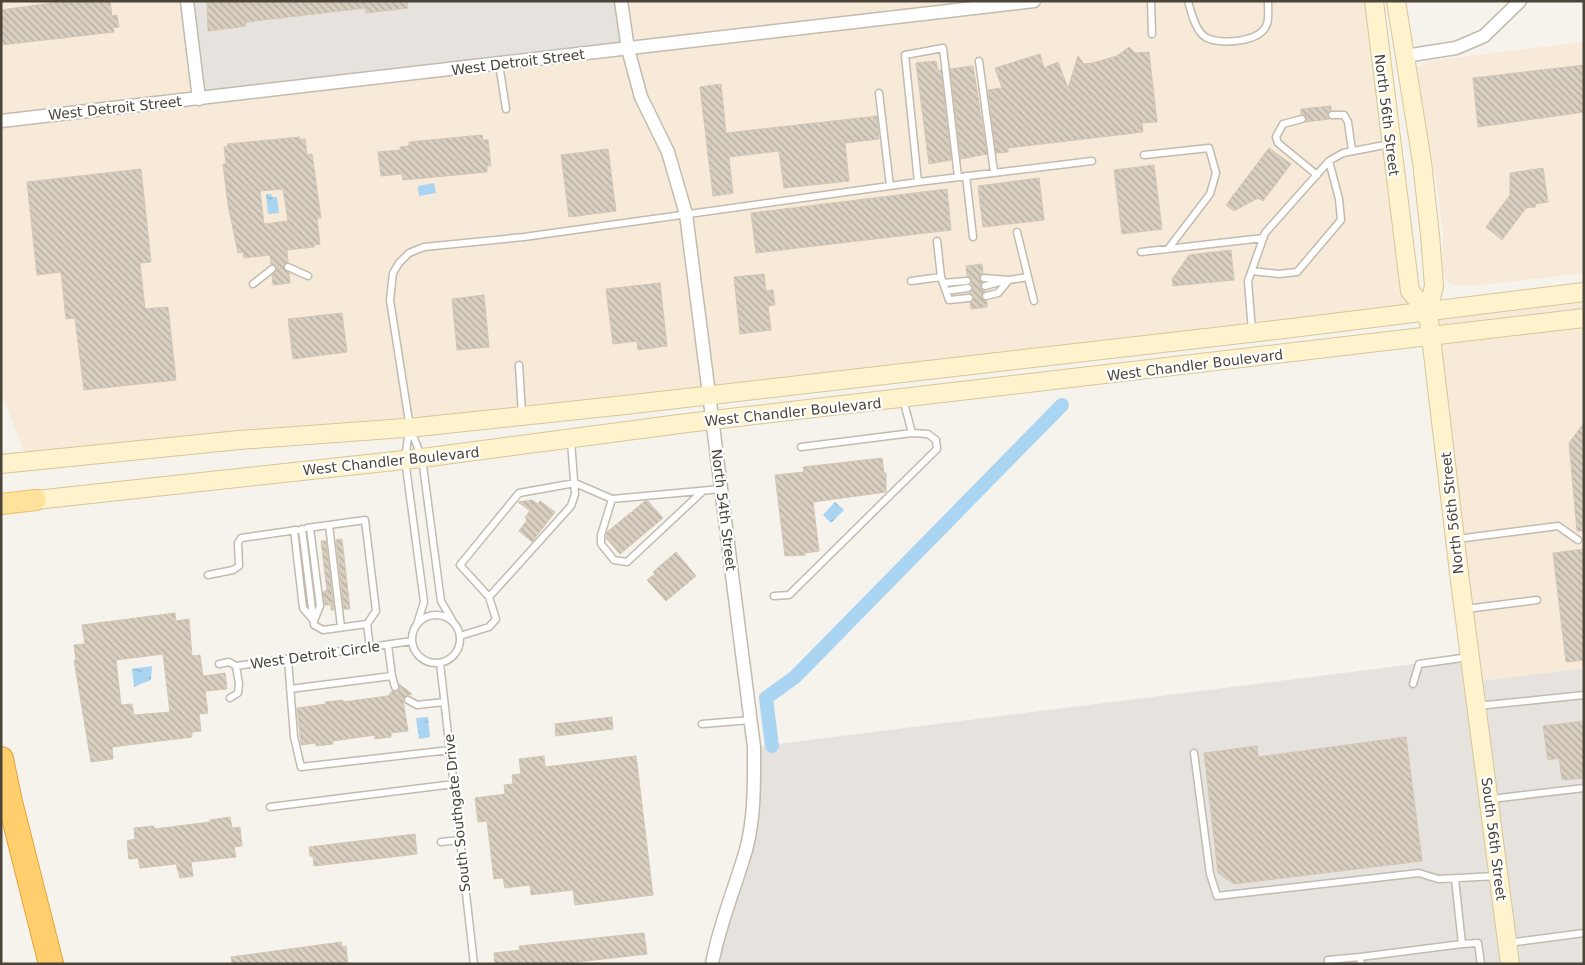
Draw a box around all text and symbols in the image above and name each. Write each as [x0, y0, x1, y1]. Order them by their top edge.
street label: West Detroit Street [450, 46, 586, 78]
street label: North 56th Street [1372, 53, 1402, 177]
street label: West Detroit Street [47, 93, 183, 123]
street label: West Chandler Boulevard [1106, 346, 1284, 384]
street label: West Chandler Boulevard [704, 395, 882, 429]
street label: West Chandler Boulevard [302, 444, 480, 478]
street label: North 54th Street [709, 448, 739, 572]
street label: North 56th Street [1438, 451, 1466, 575]
street label: West Detroit Circle [249, 638, 381, 672]
street label: South Southgate Drive [441, 733, 473, 893]
street label: South 56th Street [1478, 776, 1510, 902]

